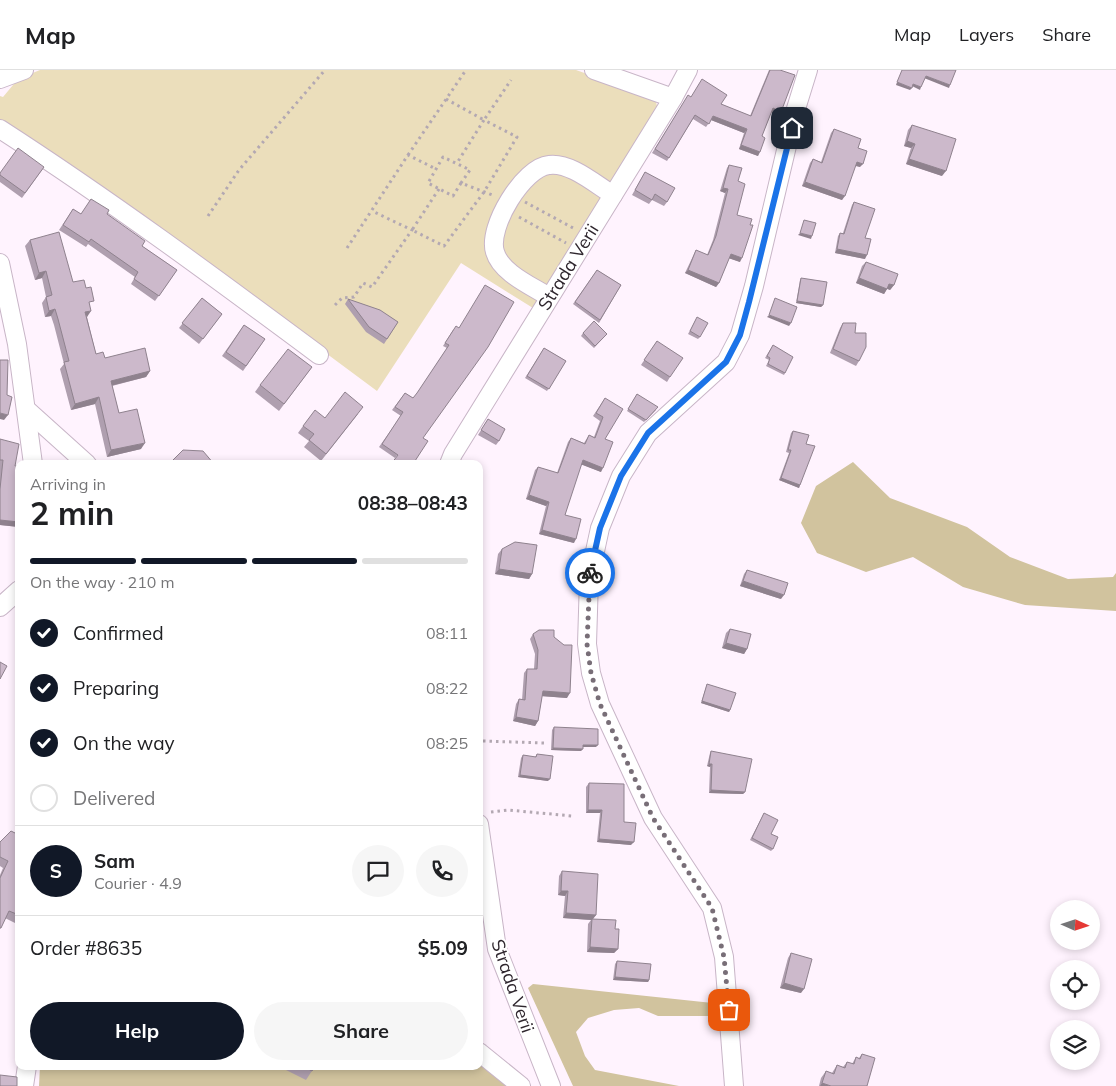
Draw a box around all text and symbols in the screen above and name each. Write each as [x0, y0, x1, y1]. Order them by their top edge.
text: Map [25, 20, 76, 50]
text: Map [894, 23, 931, 46]
text: Layers [959, 23, 1014, 46]
text: Share [1042, 23, 1091, 46]
pin [771, 107, 813, 149]
icon: home [778, 114, 806, 142]
street label: Strada Verii [532, 220, 604, 314]
text: Arriving in [30, 474, 106, 494]
text: 08:38–08:43 [358, 491, 468, 515]
text: 2 min [30, 493, 114, 533]
courier [565, 548, 615, 598]
icon: bike [576, 559, 604, 587]
text: On the way · 210 m [30, 572, 175, 592]
icon: check [30, 619, 58, 647]
text: Confirmed [73, 621, 164, 645]
text: 08:11 [426, 623, 468, 643]
icon: check [30, 674, 58, 702]
text: Preparing [73, 676, 159, 700]
text: 08:22 [426, 678, 468, 698]
icon: check [30, 729, 58, 757]
text: On the way [73, 731, 175, 755]
text: 08:25 [426, 733, 468, 753]
text: Delivered [73, 786, 155, 810]
button: chat [352, 845, 404, 897]
button: phone [416, 845, 468, 897]
text: Sam [94, 849, 135, 873]
text: S [50, 859, 62, 883]
text: Courier · 4.9 [94, 873, 182, 893]
north arrow [1050, 900, 1100, 950]
map controls [1050, 900, 1100, 1070]
text: Order #8635 [30, 936, 142, 960]
text: $5.09 [418, 936, 468, 960]
street label: Strada Verii [486, 936, 540, 1036]
button: locate [1050, 960, 1100, 1010]
pin [708, 989, 750, 1031]
icon: bag [715, 996, 743, 1024]
button: Help [30, 1002, 244, 1060]
button: Share [254, 1002, 468, 1060]
button: layers [1050, 1020, 1100, 1070]

